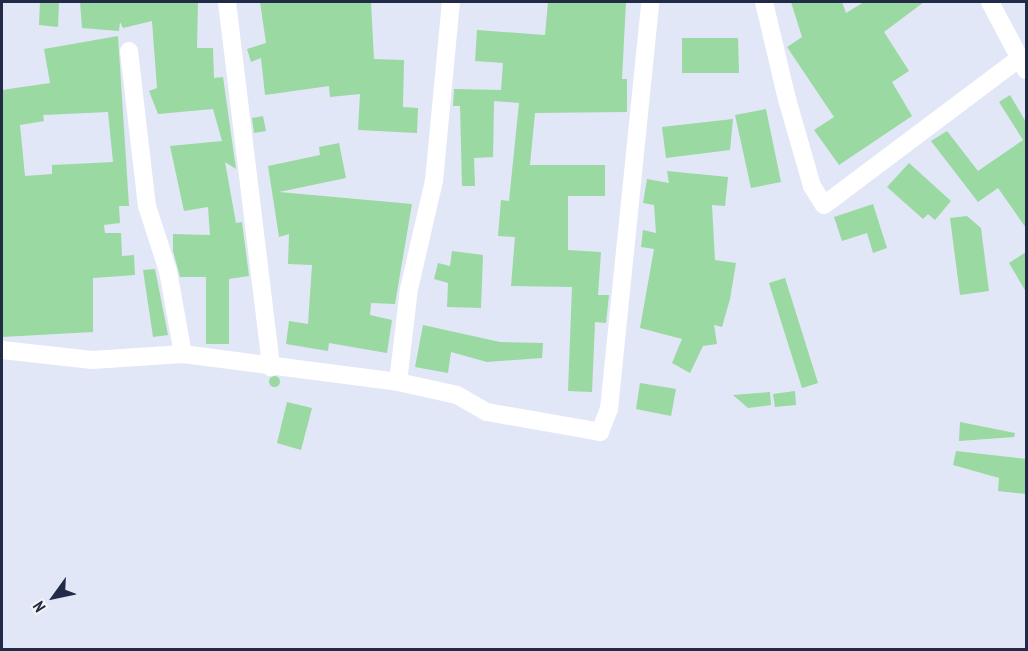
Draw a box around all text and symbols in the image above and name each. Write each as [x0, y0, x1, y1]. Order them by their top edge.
north arrow [24, 567, 84, 627]
text: N [28, 598, 50, 616]

